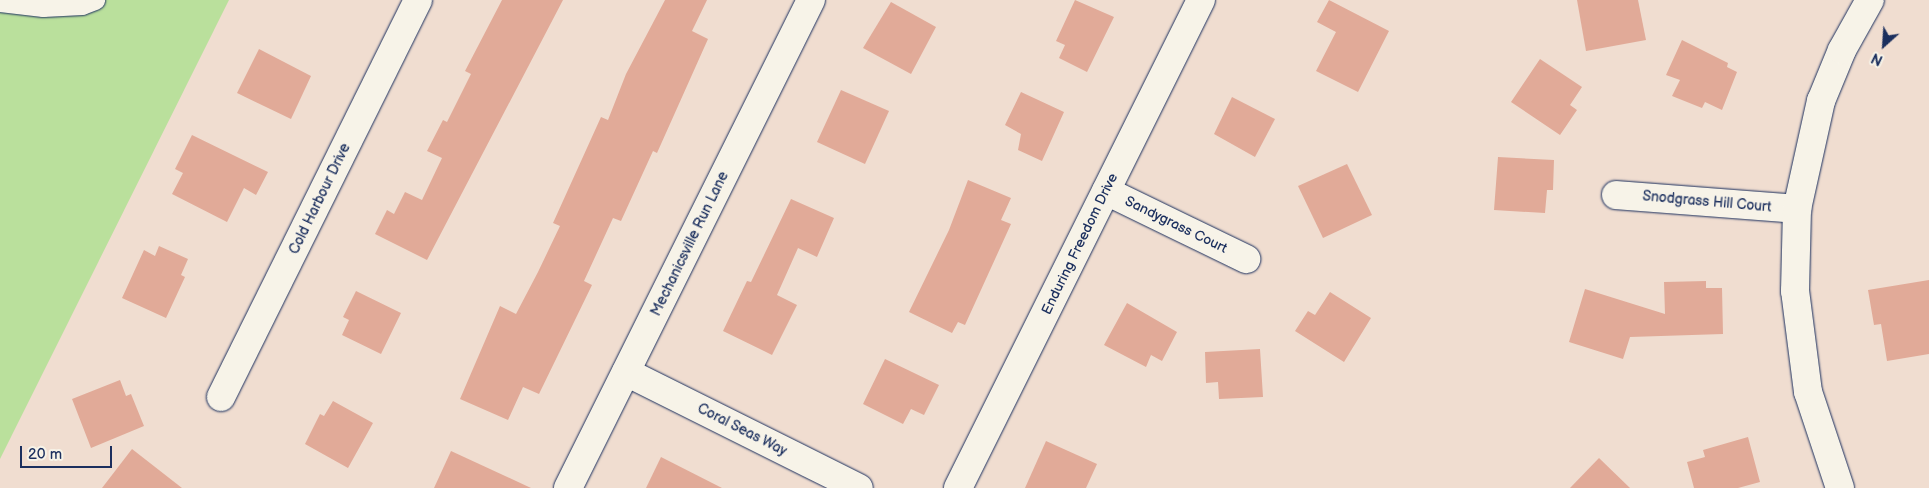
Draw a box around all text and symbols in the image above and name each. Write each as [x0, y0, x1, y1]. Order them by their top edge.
north arrow [1859, 20, 1909, 70]
text: N [1869, 49, 1886, 69]
street label: Cold Harbour Drive [286, 141, 354, 257]
street label: Mechanicsville Run Lane [648, 169, 732, 319]
street label: Enduring Freedom Drive [1038, 171, 1122, 317]
street label: Snodgrass Hill Court [1642, 188, 1772, 216]
street label: Sandygrass Court [1122, 193, 1230, 257]
street label: Coral Seas Way [694, 400, 790, 460]
scale bar [22, 436, 115, 468]
text: 20 m [28, 445, 62, 464]

